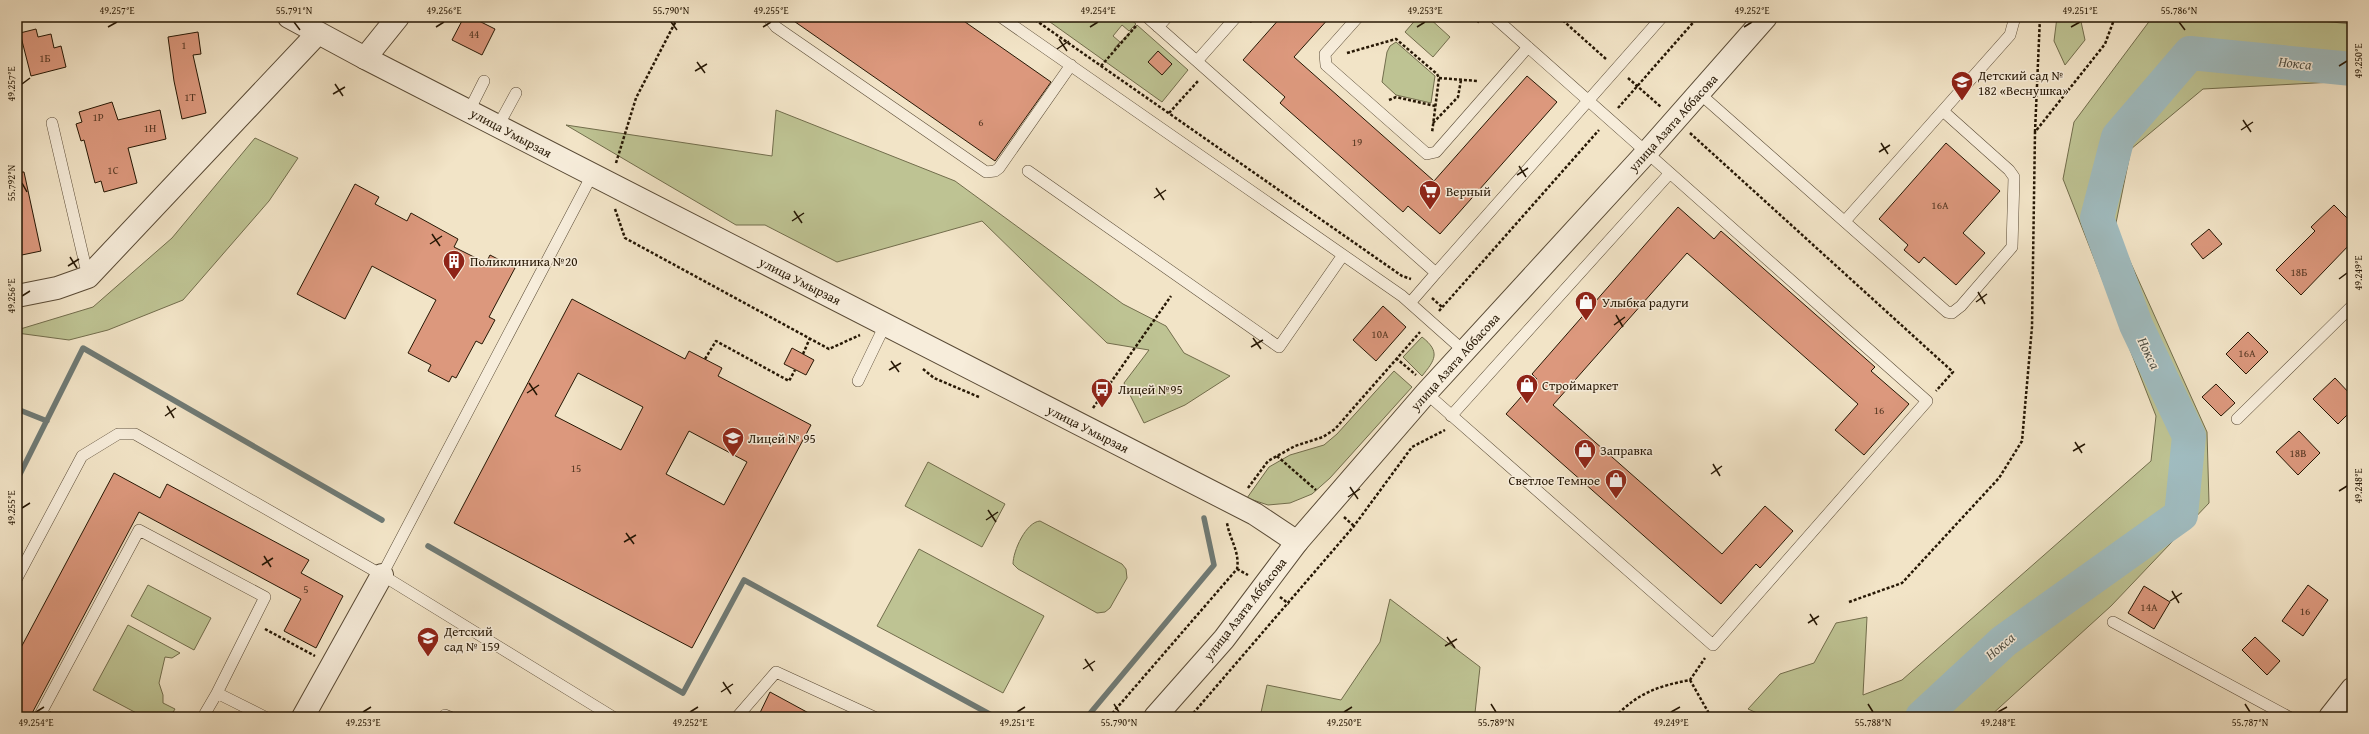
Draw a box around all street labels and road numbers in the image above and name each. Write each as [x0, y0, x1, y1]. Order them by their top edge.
street label: улица Азата Аббасова [1623, 69, 1723, 177]
street label: улица Умырзая [466, 103, 555, 163]
street label: улица Умырзая [755, 252, 845, 310]
street label: улица Азата Аббасова [1405, 308, 1505, 416]
street label: улица Умырзая [1043, 400, 1133, 458]
street label: улица Азата Аббасова [1198, 553, 1292, 665]

